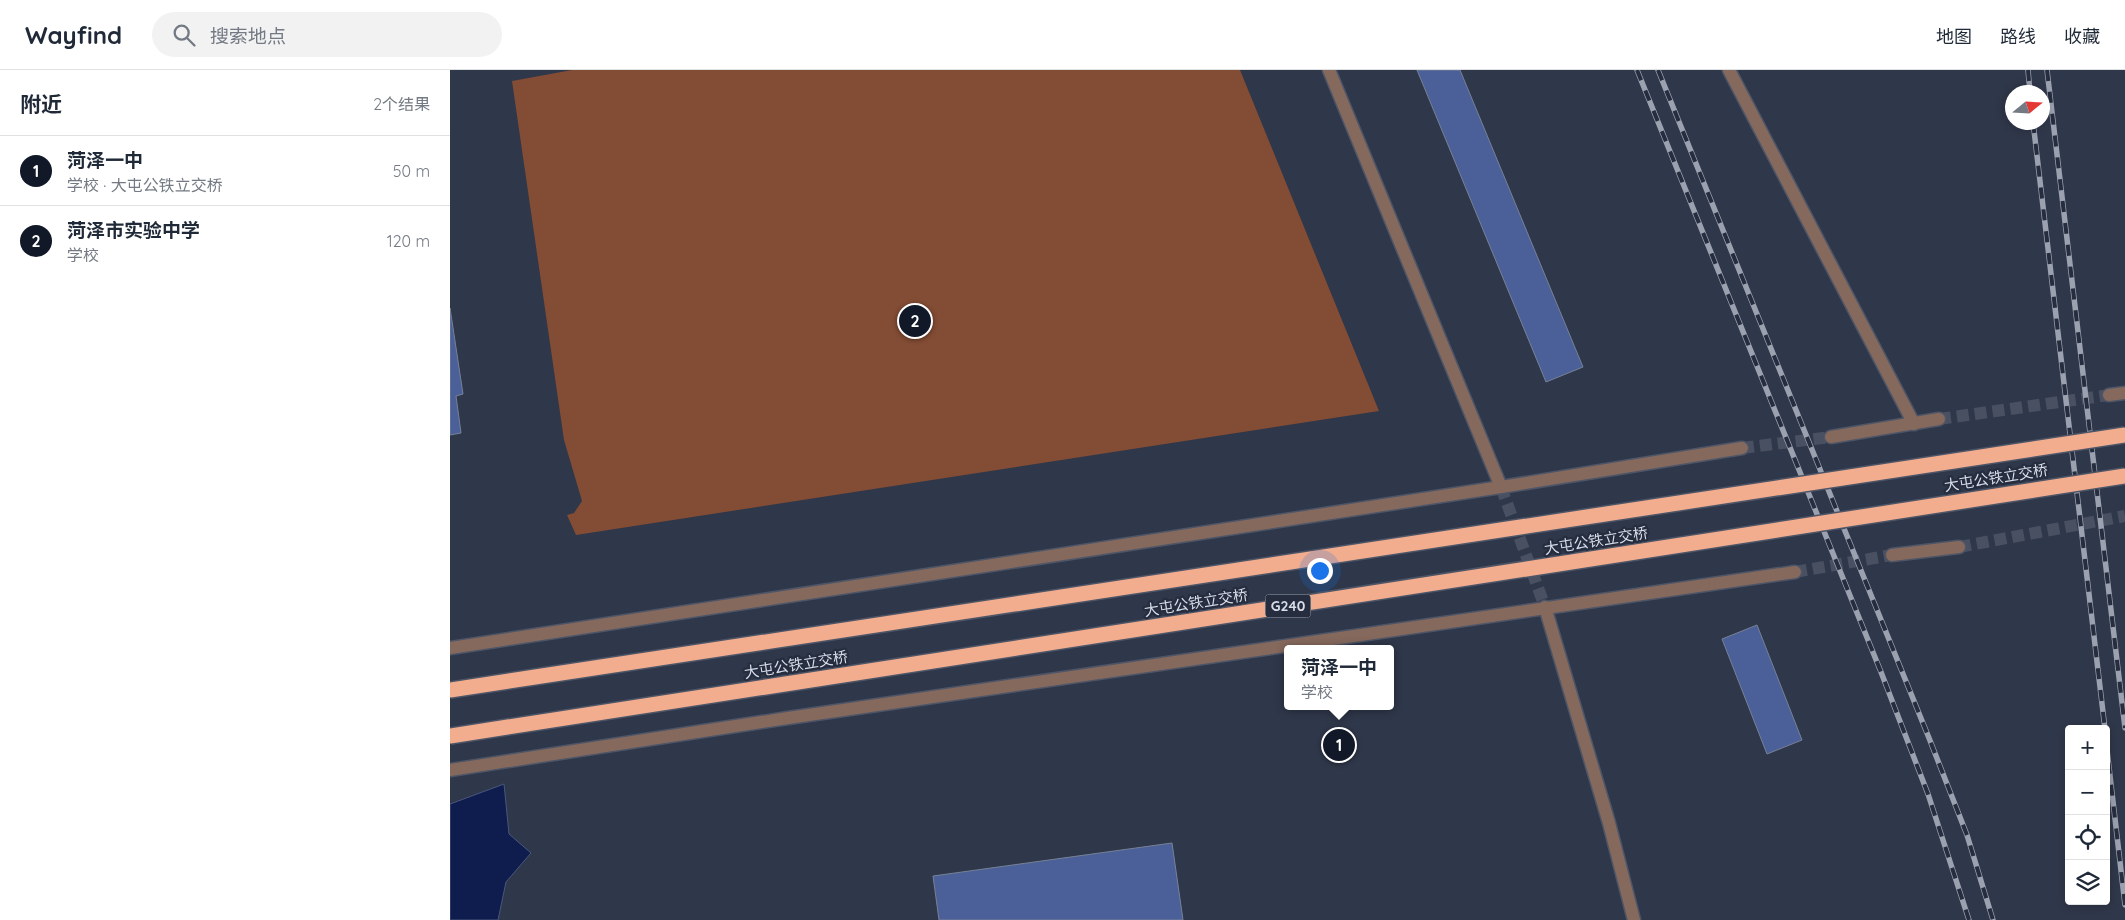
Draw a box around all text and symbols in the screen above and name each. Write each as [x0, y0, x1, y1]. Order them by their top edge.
search box [152, 12, 502, 57]
text: Wayfind [25, 20, 122, 50]
icon: search [170, 21, 198, 49]
text: 搜索地点 [210, 24, 286, 48]
text: 地图 [1936, 25, 1972, 48]
text: 路线 [2000, 25, 2036, 48]
text: 收藏 [2064, 25, 2100, 48]
north arrow [2005, 85, 2050, 130]
text: 附近 [20, 91, 62, 117]
text: 2个结果 [373, 94, 430, 114]
text: 菏泽一中 [67, 148, 143, 172]
text: 1 [33, 161, 39, 181]
text: 50 m [393, 161, 430, 181]
text: 学校 · 大屯公铁立交桥 [67, 175, 223, 195]
text: 菏泽市实验中学 [67, 218, 200, 242]
text: 2 [31, 231, 41, 251]
text: 120 m [387, 231, 430, 251]
text: 学校 [67, 245, 99, 265]
pin: 2 [899, 302, 931, 340]
street label: 大屯公铁立交桥 [1943, 460, 2049, 495]
street label: 大屯公铁立交桥 [1543, 523, 1649, 558]
your location [1307, 558, 1333, 584]
street label: 大屯公铁立交桥 [1143, 585, 1249, 620]
road number: G240 [1266, 594, 1310, 618]
popup [1284, 645, 1394, 710]
street label: 大屯公铁立交桥 [743, 647, 849, 682]
text: 菏泽一中 [1301, 655, 1377, 679]
text: 学校 [1301, 682, 1333, 702]
map controls [2065, 725, 2110, 905]
button: + [2065, 725, 2110, 770]
pin: 1 [1323, 726, 1355, 764]
button: − [2065, 770, 2110, 815]
button: locate [2065, 815, 2110, 860]
button: layers [2065, 860, 2110, 905]

